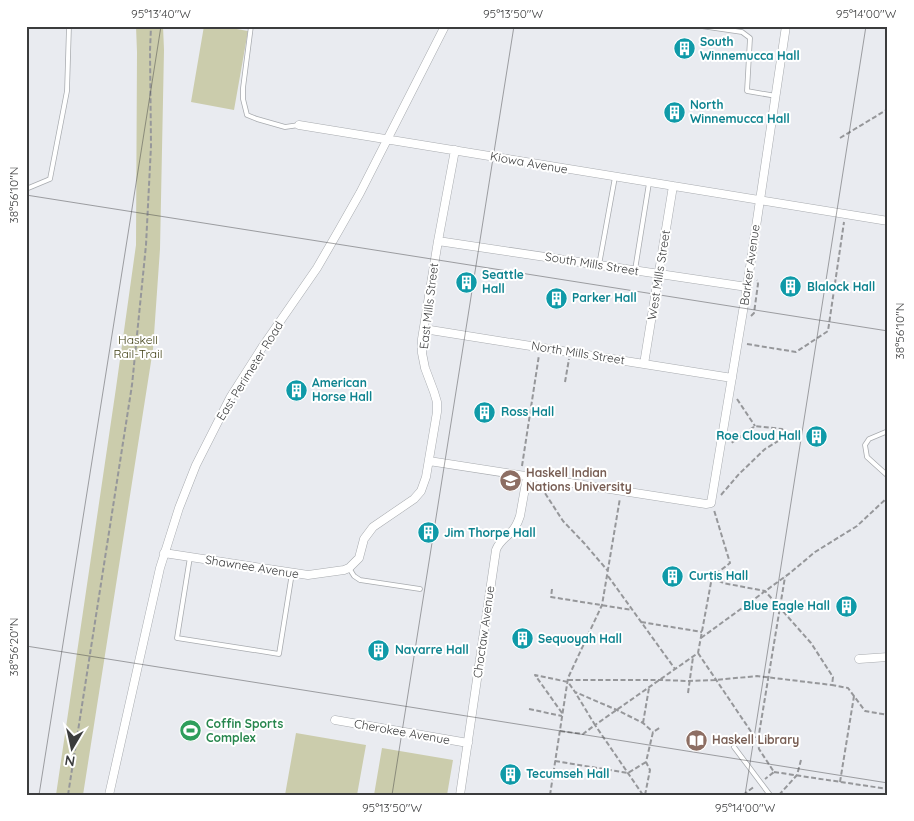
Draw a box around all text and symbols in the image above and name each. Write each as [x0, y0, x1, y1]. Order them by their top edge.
text: 95°13'40"W [131, 6, 191, 21]
text: 95°13'50"W [483, 6, 543, 21]
text: 95°14'00"W [836, 6, 897, 21]
place label: South Winnemucca Hall [700, 34, 800, 63]
building icon: South Winnemucca Hall [672, 37, 696, 61]
place label: North Winnemucca Hall [690, 97, 790, 126]
building icon: North Winnemucca Hall [662, 100, 686, 124]
street label: Kiowa Avenue [489, 148, 569, 177]
text: 38°56'10"N [6, 167, 21, 223]
street label: Barker Avenue [736, 223, 763, 306]
street label: West Mills Street [644, 229, 673, 321]
street label: South Mills Street [544, 249, 640, 278]
street label: East Mills Street [416, 262, 441, 350]
place label: Seattle Hall [482, 267, 524, 296]
building icon: Seattle Hall [454, 270, 478, 294]
building icon: Blalock Hall [779, 275, 803, 299]
place label: Blalock Hall [807, 279, 875, 294]
building icon: Parker Hall [544, 286, 568, 310]
place label: Parker Hall [572, 290, 637, 305]
text: 38°56'10"N [892, 303, 907, 359]
street label: East Perimeter Road [213, 318, 286, 423]
park label: Haskell Rail-Trail [114, 332, 162, 361]
street label: North Mills Street [530, 338, 626, 367]
place label: American Horse Hall [312, 375, 372, 404]
building icon: American Horse Hall [284, 378, 308, 402]
building icon: Ross Hall [473, 400, 497, 424]
place label: Ross Hall [501, 404, 554, 419]
building icon: Roe Cloud Hall [805, 424, 829, 448]
place label: Roe Cloud Hall [716, 428, 801, 443]
place label: Haskell Indian Nations University [526, 465, 632, 494]
school or university icon: Haskell Indian Nations University [498, 468, 522, 492]
building icon: Jim Thorpe Hall [416, 521, 440, 545]
place label: Jim Thorpe Hall [444, 525, 536, 540]
street label: Shawnee Avenue [204, 552, 300, 581]
building icon: Curtis Hall [661, 564, 685, 588]
place label: Curtis Hall [689, 568, 748, 583]
street label: Choctaw Avenue [470, 585, 497, 679]
building icon: Blue Eagle Hall [834, 594, 858, 618]
place label: Blue Eagle Hall [743, 598, 830, 613]
text: 38°56'20"N [6, 617, 21, 677]
building icon: Sequoyah Hall [510, 627, 534, 651]
place label: Sequoyah Hall [538, 631, 622, 646]
building icon: Navarre Hall [367, 638, 391, 662]
place label: Navarre Hall [395, 642, 469, 657]
place label: Coffin Sports Complex [206, 716, 283, 745]
street label: Cherokee Avenue [353, 716, 451, 747]
sports icon: Coffin Sports Complex [178, 719, 202, 743]
north arrow [48, 724, 98, 774]
library icon: Haskell Library [684, 728, 708, 752]
place label: Haskell Library [712, 732, 799, 747]
text: N [63, 751, 76, 771]
building icon: Tecumseh Hall [498, 762, 522, 786]
place label: Tecumseh Hall [526, 766, 609, 781]
text: 95°13'50"W [362, 800, 422, 815]
text: 95°14'00"W [715, 800, 776, 815]

